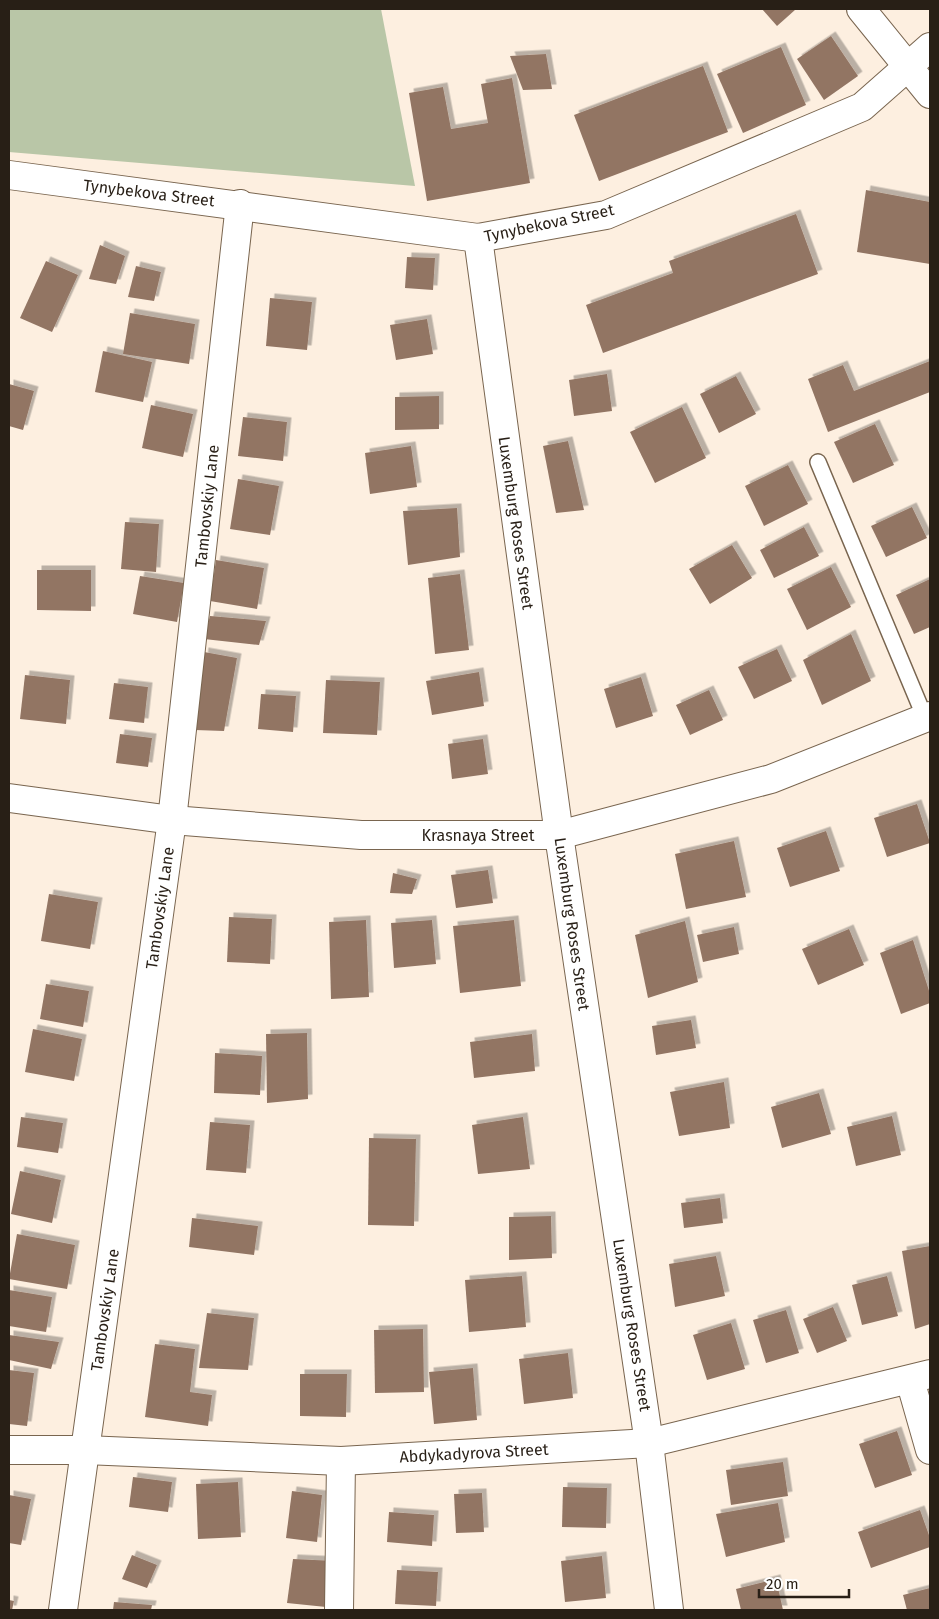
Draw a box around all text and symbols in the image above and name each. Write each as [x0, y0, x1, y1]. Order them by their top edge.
street label: Tynybekova Street [82, 176, 216, 211]
street label: Tynybekova Street [482, 200, 616, 246]
street label: Luxemburg Roses Street [494, 435, 538, 611]
street label: Tambovskiy Lane [191, 444, 223, 568]
street label: Krasnaya Street [422, 826, 535, 845]
street label: Luxemburg Roses Street [550, 836, 594, 1012]
street label: Tambovskiy Lane [142, 846, 178, 970]
street label: Luxemburg Roses Street [609, 1237, 655, 1413]
street label: Tambovskiy Lane [87, 1248, 123, 1372]
street label: Abdykadyrova Street [399, 1440, 549, 1466]
scale bar [759, 1566, 849, 1598]
text: 20 m [766, 1575, 799, 1593]

